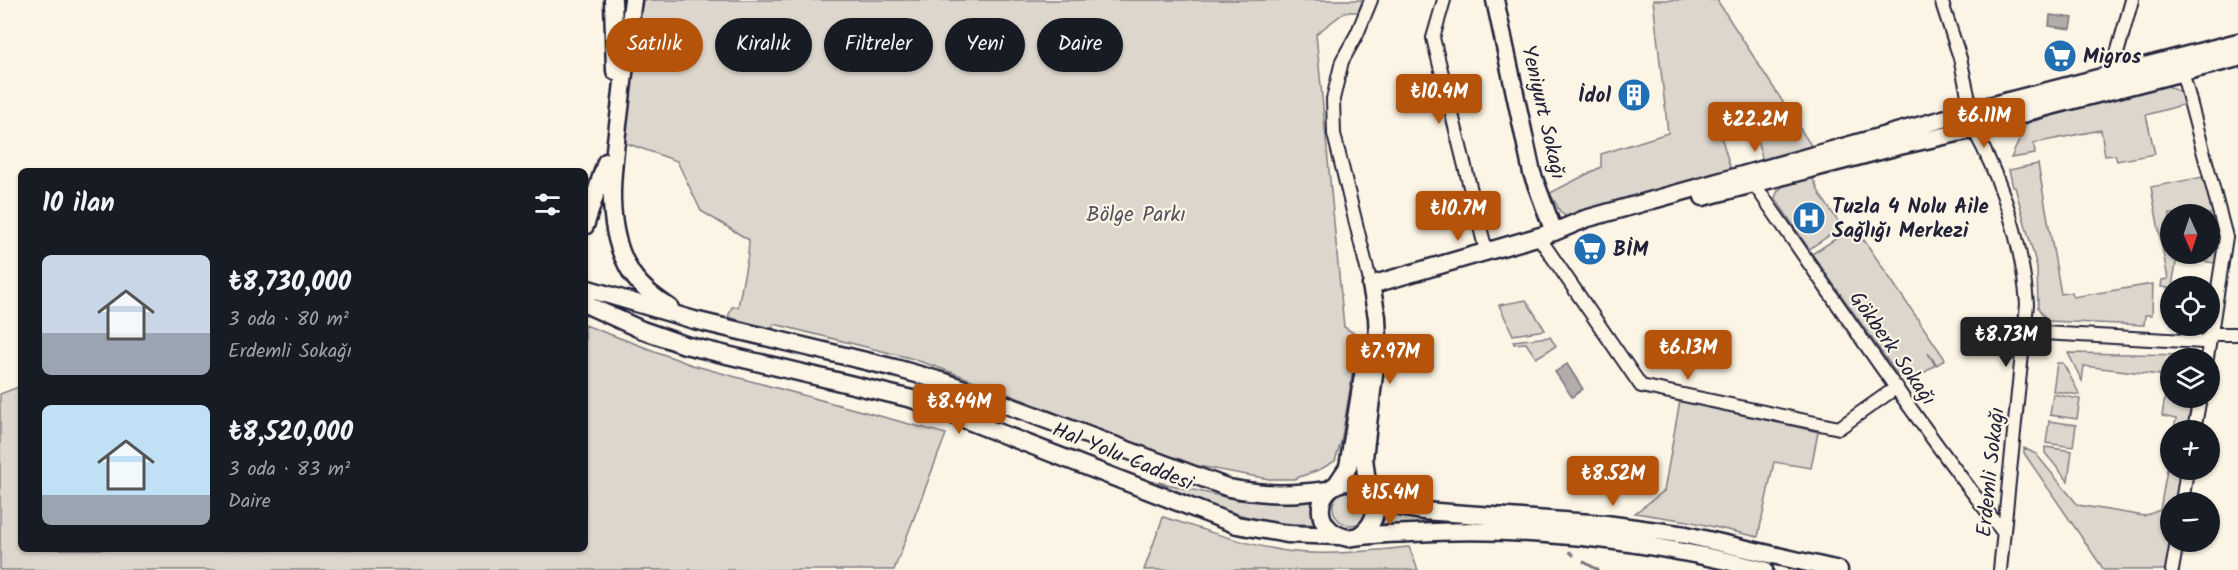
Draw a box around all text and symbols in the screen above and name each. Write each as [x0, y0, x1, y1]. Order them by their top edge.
chip: Satılık [606, 18, 703, 72]
chip: Kiralık [715, 18, 812, 72]
chip: Filtreler [824, 18, 933, 72]
chip: Yeni [945, 18, 1025, 72]
chip: Daire [1037, 18, 1123, 72]
supermarket icon: Migros [2042, 38, 2078, 74]
place label: Migros [2083, 41, 2142, 74]
street label: Yeniyurt Sokağı [1511, 42, 1574, 183]
pin: ₺10.4M [1390, 74, 1488, 125]
text: ₺10.4M [1410, 77, 1468, 109]
building icon: İdol [1616, 77, 1652, 113]
place label: İdol [1578, 80, 1611, 113]
pin: ₺6.11M [1935, 98, 2033, 149]
text: ₺6.11M [1957, 101, 2011, 133]
pin: ₺22.2M [1706, 102, 1804, 153]
text: ₺22.2M [1722, 105, 1788, 137]
text: 10 ilan [42, 183, 115, 225]
icon: filters [531, 188, 564, 221]
pin: ₺10.7M [1409, 191, 1507, 242]
place label: Tuzla 4 Nolu Aile Sağlığı Merkezi [1832, 191, 1989, 248]
text: ₺10.7M [1430, 194, 1486, 226]
park label: Bölge Parkı [1086, 199, 1186, 232]
hospital icon: Tuzla 4 Nolu Aile Sağlığı Merkezi [1791, 200, 1827, 236]
north arrow [2160, 204, 2220, 264]
map controls [2160, 204, 2220, 552]
supermarket icon: BİM [1572, 231, 1608, 267]
place label: BİM [1613, 234, 1649, 267]
text: ₺8,730,000 [228, 262, 351, 304]
button: locate [2160, 276, 2220, 336]
icon: home [90, 279, 162, 351]
street label: Gökberk Sokağı [1840, 285, 1944, 413]
text: 3 oda · 80 m² [228, 304, 349, 336]
pin: ₺8.73M [1957, 317, 2055, 368]
text: ₺8.73M [1974, 320, 2038, 352]
pin: ₺6.13M [1639, 330, 1737, 381]
text: ₺6.13M [1659, 333, 1717, 365]
pin: ₺7.97M [1341, 334, 1439, 385]
text: Erdemli Sokağı [228, 336, 352, 368]
text: ₺7.97M [1360, 337, 1420, 369]
button: layers [2160, 348, 2220, 408]
pin: ₺8.44M [910, 384, 1008, 435]
text: ₺8.44M [927, 387, 991, 419]
street label: Erdemli Sokağı [1968, 406, 2015, 539]
text: ₺8,520,000 [228, 412, 353, 454]
street label: Hal Yolu Caddesi [1047, 414, 1199, 501]
button: + [2160, 420, 2220, 480]
icon: home [90, 429, 162, 501]
text: 3 oda · 83 m² [228, 454, 350, 486]
pin: ₺8.52M [1564, 456, 1662, 507]
text: ₺8.52M [1581, 459, 1645, 491]
pin: ₺15.4M [1341, 475, 1439, 526]
text: ₺15.4M [1361, 478, 1419, 510]
text: Daire [228, 486, 271, 518]
button: − [2160, 492, 2220, 552]

